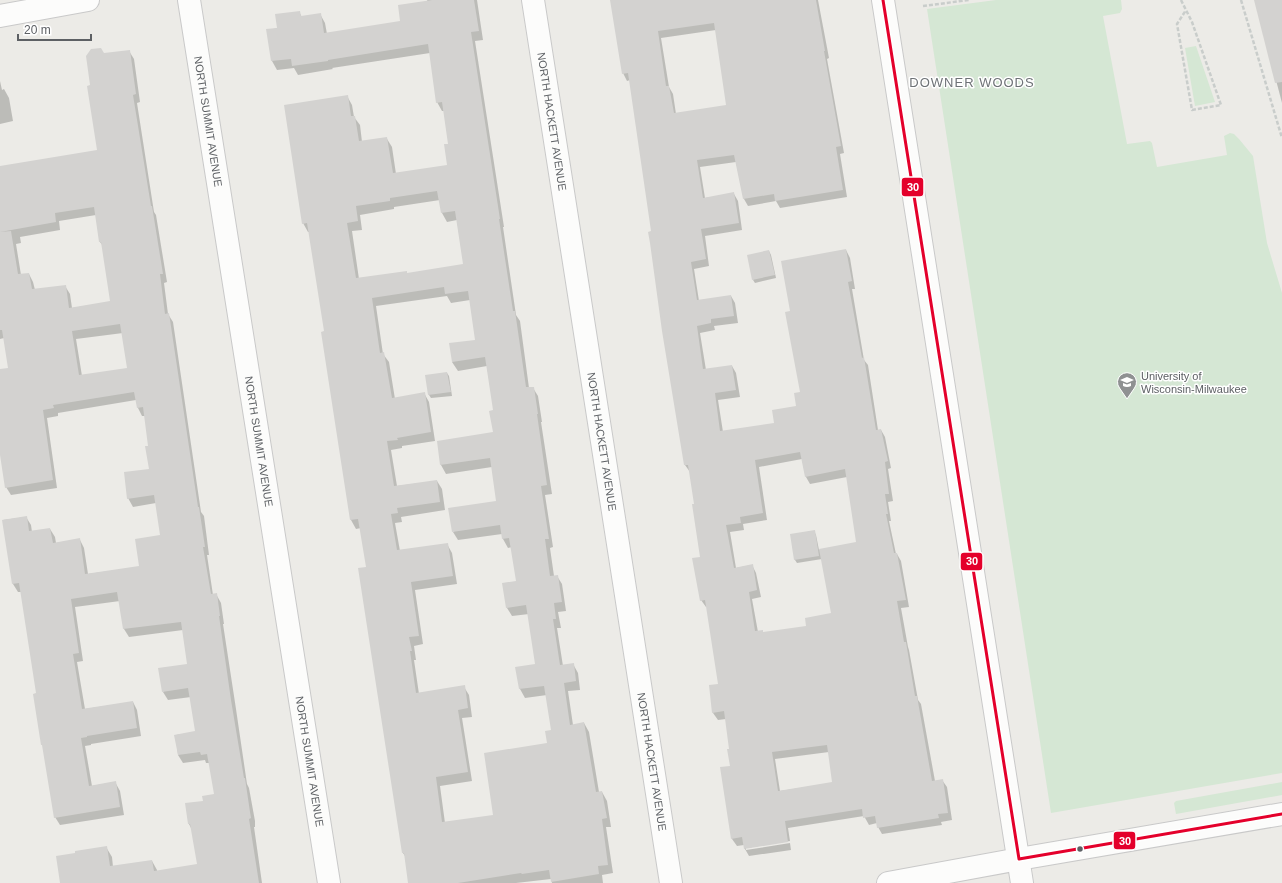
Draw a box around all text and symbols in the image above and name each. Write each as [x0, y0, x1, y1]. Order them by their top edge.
scale bar [18, 16, 91, 42]
text: 20 m [24, 23, 51, 37]
street label: NORTH HACKETT AVENUE [535, 51, 569, 192]
street label: NORTH SUMMIT AVENUE [192, 55, 225, 188]
district label: DOWNER WOODS [909, 75, 1035, 90]
line badge: 30 [901, 177, 924, 197]
text: 30 [907, 181, 919, 193]
place label: University of Wisconsin-Milwaukee [1141, 370, 1247, 395]
street label: NORTH HACKETT AVENUE [585, 371, 619, 512]
school or university icon: University of Wisconsin-Milwaukee [1116, 371, 1138, 399]
street label: NORTH SUMMIT AVENUE [243, 375, 275, 508]
line badge: 30 [960, 552, 983, 571]
text: 30 [966, 555, 978, 567]
street label: NORTH HACKETT AVENUE [635, 692, 669, 832]
street label: NORTH SUMMIT AVENUE [293, 695, 326, 828]
line badge: 30 [1113, 831, 1136, 850]
text: 30 [1119, 835, 1131, 847]
unlabelled marker [1075, 844, 1085, 854]

